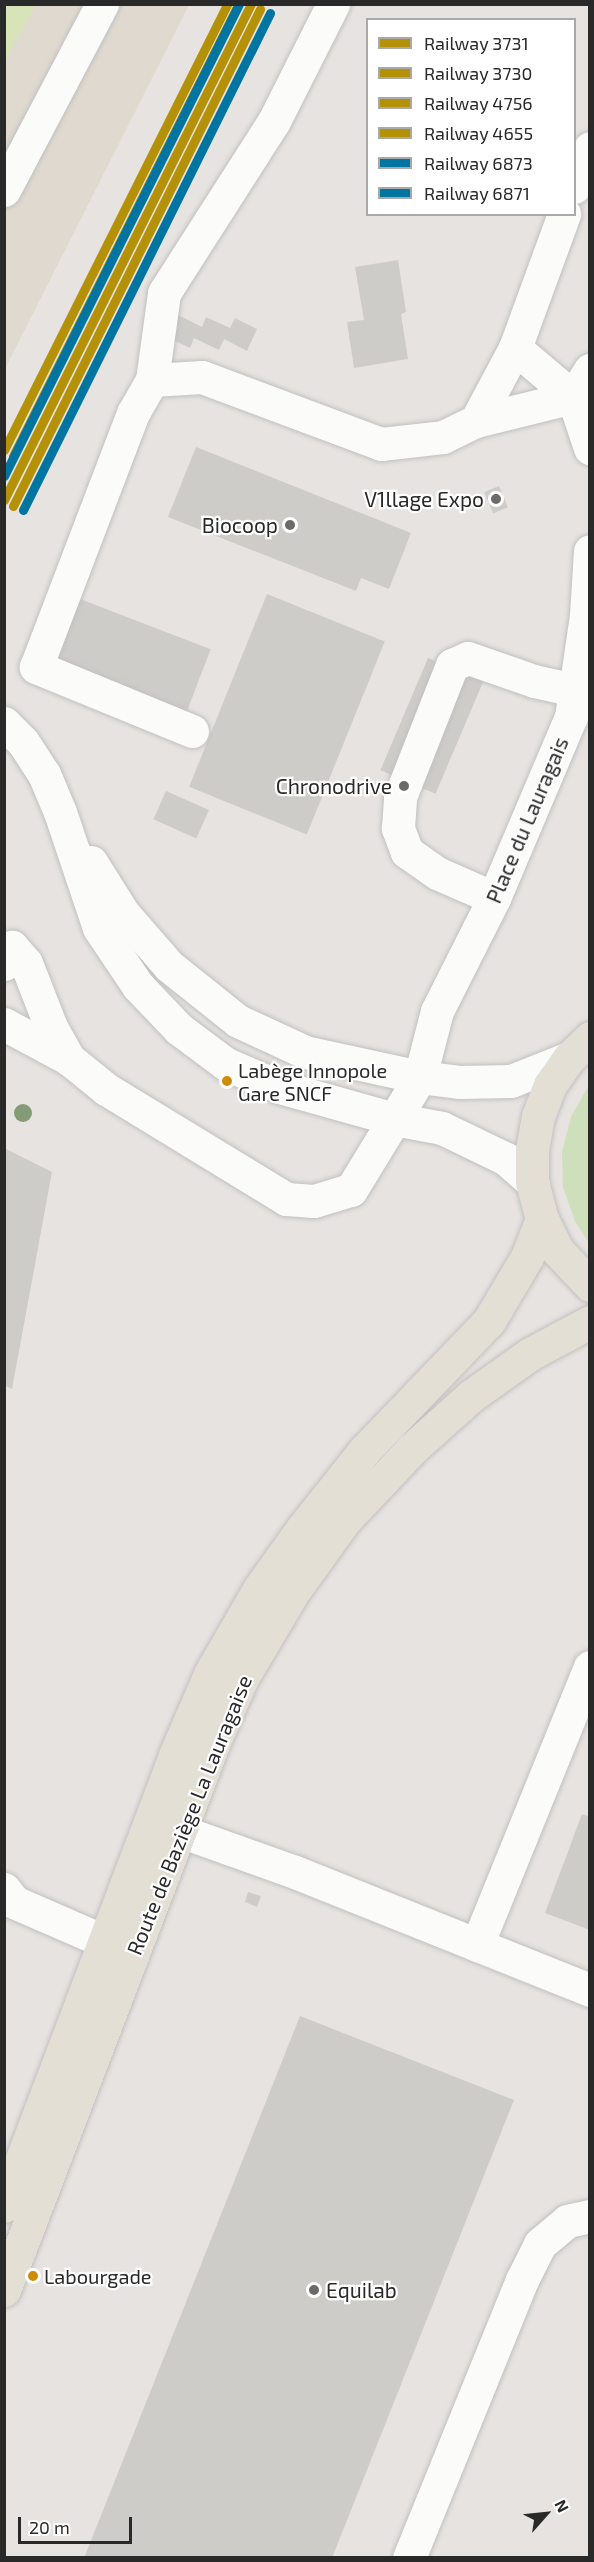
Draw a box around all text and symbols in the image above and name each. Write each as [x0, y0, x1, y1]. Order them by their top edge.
legend [366, 18, 576, 216]
text: Railway 3731 [424, 32, 529, 54]
text: Railway 3730 [424, 62, 532, 84]
text: Railway 4756 [424, 92, 533, 114]
text: Railway 4655 [424, 122, 533, 144]
text: Railway 6873 [424, 152, 533, 174]
text: Railway 6871 [424, 182, 530, 204]
place label: V1llage Expo [364, 486, 484, 512]
marker: V1llage Expo [489, 492, 503, 506]
place label: Biocoop [202, 512, 278, 538]
marker: Biocoop [283, 518, 297, 532]
street label: Place du Lauragais [481, 733, 573, 907]
place label: Chronodrive [276, 773, 392, 799]
marker: Chronodrive [397, 779, 411, 793]
place label: Labège Innopole Gare SNCF [238, 1058, 387, 1105]
marker: Labège Innopole Gare SNCF [221, 1075, 233, 1087]
street label: Route de Baziège La Lauragaise [121, 1671, 257, 1959]
place label: Labourgade [44, 2264, 152, 2288]
marker: Labourgade [27, 2270, 39, 2282]
place label: Equilab [326, 2277, 397, 2303]
marker: Equilab [307, 2283, 321, 2297]
north arrow [516, 2484, 576, 2544]
text: N [551, 2496, 574, 2515]
scale bar [21, 2505, 135, 2543]
text: 20 m [29, 2516, 70, 2538]

